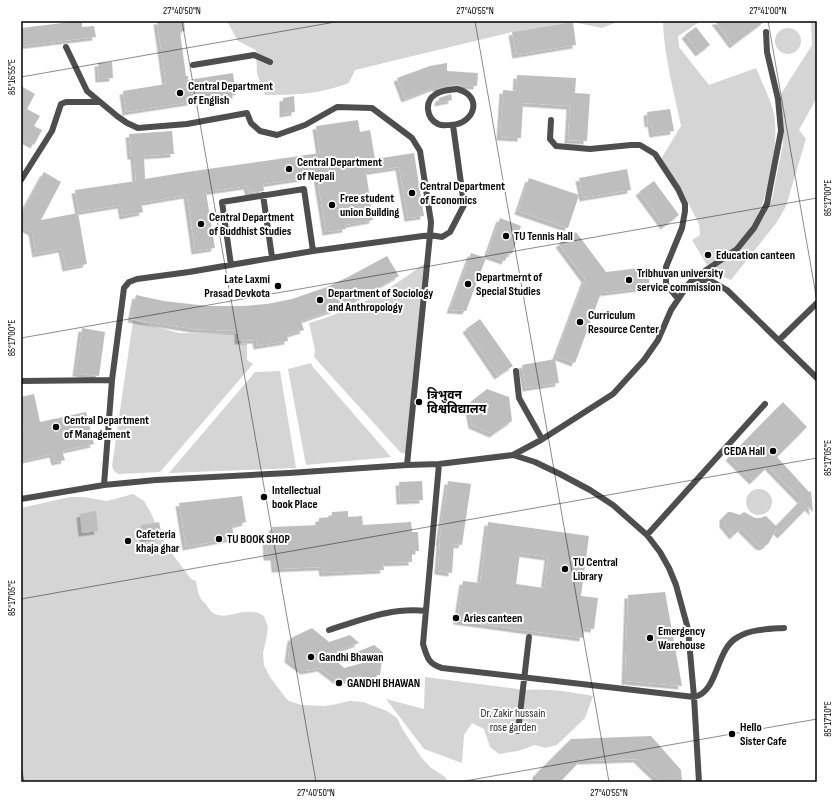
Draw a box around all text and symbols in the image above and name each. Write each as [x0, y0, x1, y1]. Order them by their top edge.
text: 27°40'50"N [163, 5, 201, 17]
text: 27°40'55"N [456, 5, 494, 17]
text: 27°41'00"N [749, 5, 787, 17]
text: 85°16'55"E [6, 59, 18, 95]
place label: Central Department of English [188, 79, 273, 108]
marker: Central Department of English [175, 88, 185, 98]
place label: Central Department of Nepali [297, 155, 382, 184]
marker: Central Department of Nepali [284, 164, 294, 174]
place label: Central Department of Economics [420, 179, 505, 208]
text: 85°17'00"E [822, 180, 834, 216]
marker: Central Department of Economics [407, 188, 417, 198]
place label: Free student union Building [340, 191, 399, 220]
marker: Free student union Building [327, 200, 337, 210]
place label: Central Department of Buddhist Studies [209, 210, 294, 239]
marker: Central Department of Buddhist Studies [196, 219, 206, 229]
place label: TU Tennis Hall [514, 229, 573, 244]
marker: TU Tennis Hall [501, 231, 511, 241]
place label: Education canteen [716, 248, 795, 263]
marker: Education canteen [703, 250, 713, 260]
place label: Tribhuvan university service commission [637, 266, 723, 295]
place label: Departmernt of Special Studies [476, 270, 543, 299]
place label: Late Laxmi Prasad Devkota [204, 272, 270, 301]
marker: Tribhuvan university service commission [624, 275, 634, 285]
marker: Departmernt of Special Studies [463, 279, 473, 289]
marker: Late Laxmi Prasad Devkota [273, 281, 283, 291]
place label: Department of Sociology and Anthropology [328, 286, 433, 315]
marker: Department of Sociology and Anthropology [315, 295, 325, 305]
place label: Curriculum Resource Center [588, 308, 659, 337]
marker: Curriculum Resource Center [575, 317, 585, 327]
text: 85°17'00"E [6, 320, 18, 356]
place label: त्रिभुवन विश्वविद्यालय [427, 387, 487, 417]
marker: त्रिभुवन विश्वविद्यालय [414, 397, 424, 407]
place label: Central Department of Management [64, 413, 149, 442]
marker: Central Department of Management [51, 422, 61, 432]
text: 85°17'05"E [822, 440, 834, 476]
place label: CEDA Hall [724, 444, 765, 459]
marker: CEDA Hall [768, 446, 778, 456]
place label: Intellectual book Place [272, 483, 321, 512]
marker: Intellectual book Place [259, 492, 269, 502]
place label: Cafeteria khaja ghar [136, 527, 180, 556]
place label: TU BOOK SHOP [227, 532, 290, 547]
marker: TU BOOK SHOP [214, 534, 224, 544]
marker: Cafeteria khaja ghar [123, 536, 133, 546]
place label: TU Central Library [573, 555, 618, 584]
marker: TU Central Library [560, 564, 570, 574]
text: 85°17'05"E [6, 580, 18, 616]
place label: Aries canteen [463, 611, 522, 626]
marker: Aries canteen [451, 613, 461, 623]
place label: Emergency Warehouse [658, 624, 705, 653]
marker: Emergency Warehouse [645, 633, 655, 643]
place label: Gandhi Bhawan [319, 650, 384, 665]
marker: Gandhi Bhawan [306, 652, 316, 662]
place label: GANDHI BHAWAN [347, 676, 420, 691]
marker: GANDHI BHAWAN [334, 678, 344, 688]
text: 85°17'10"E [822, 701, 834, 737]
park label: Dr. Zakir hussain rose garden [480, 706, 546, 735]
place label: Hello Sister Cafe [740, 720, 787, 749]
marker: Hello Sister Cafe [727, 729, 737, 739]
text: 27°40'50"N [297, 787, 335, 799]
text: 27°40'55"N [590, 787, 628, 799]

